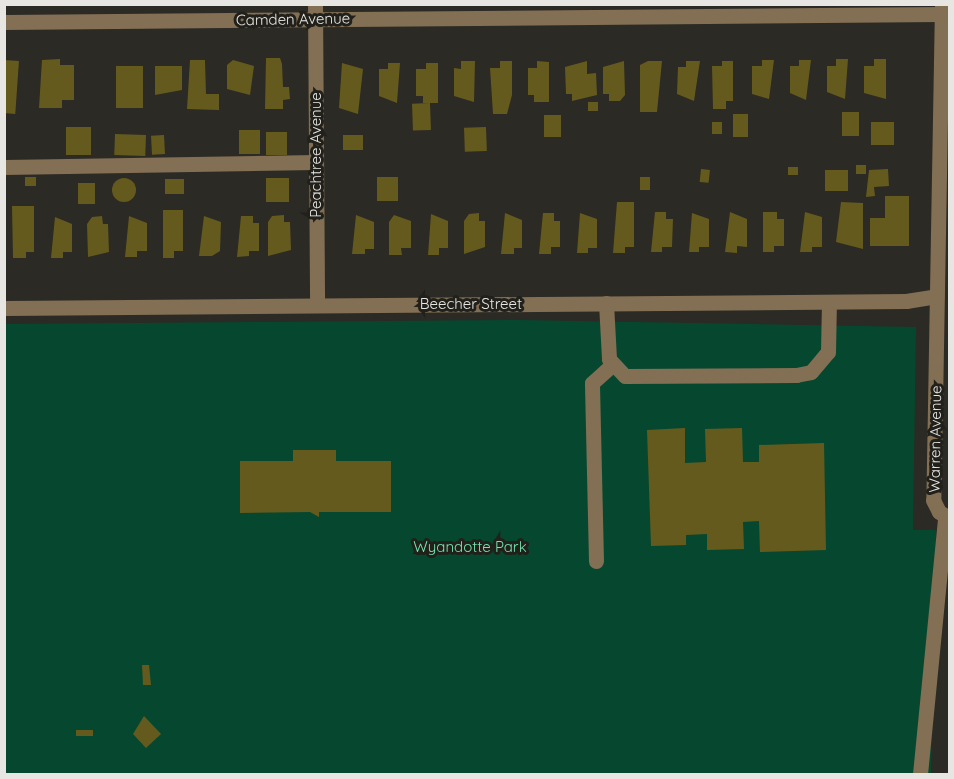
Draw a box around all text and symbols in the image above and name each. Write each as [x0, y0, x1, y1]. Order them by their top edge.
street label: Camden Avenue [236, 9, 350, 29]
street label: Peachtree Avenue [307, 92, 325, 218]
street label: Beecher Street [420, 295, 522, 313]
street label: Warren Avenue [925, 385, 945, 493]
park label: Wyandotte Park [413, 538, 527, 556]

